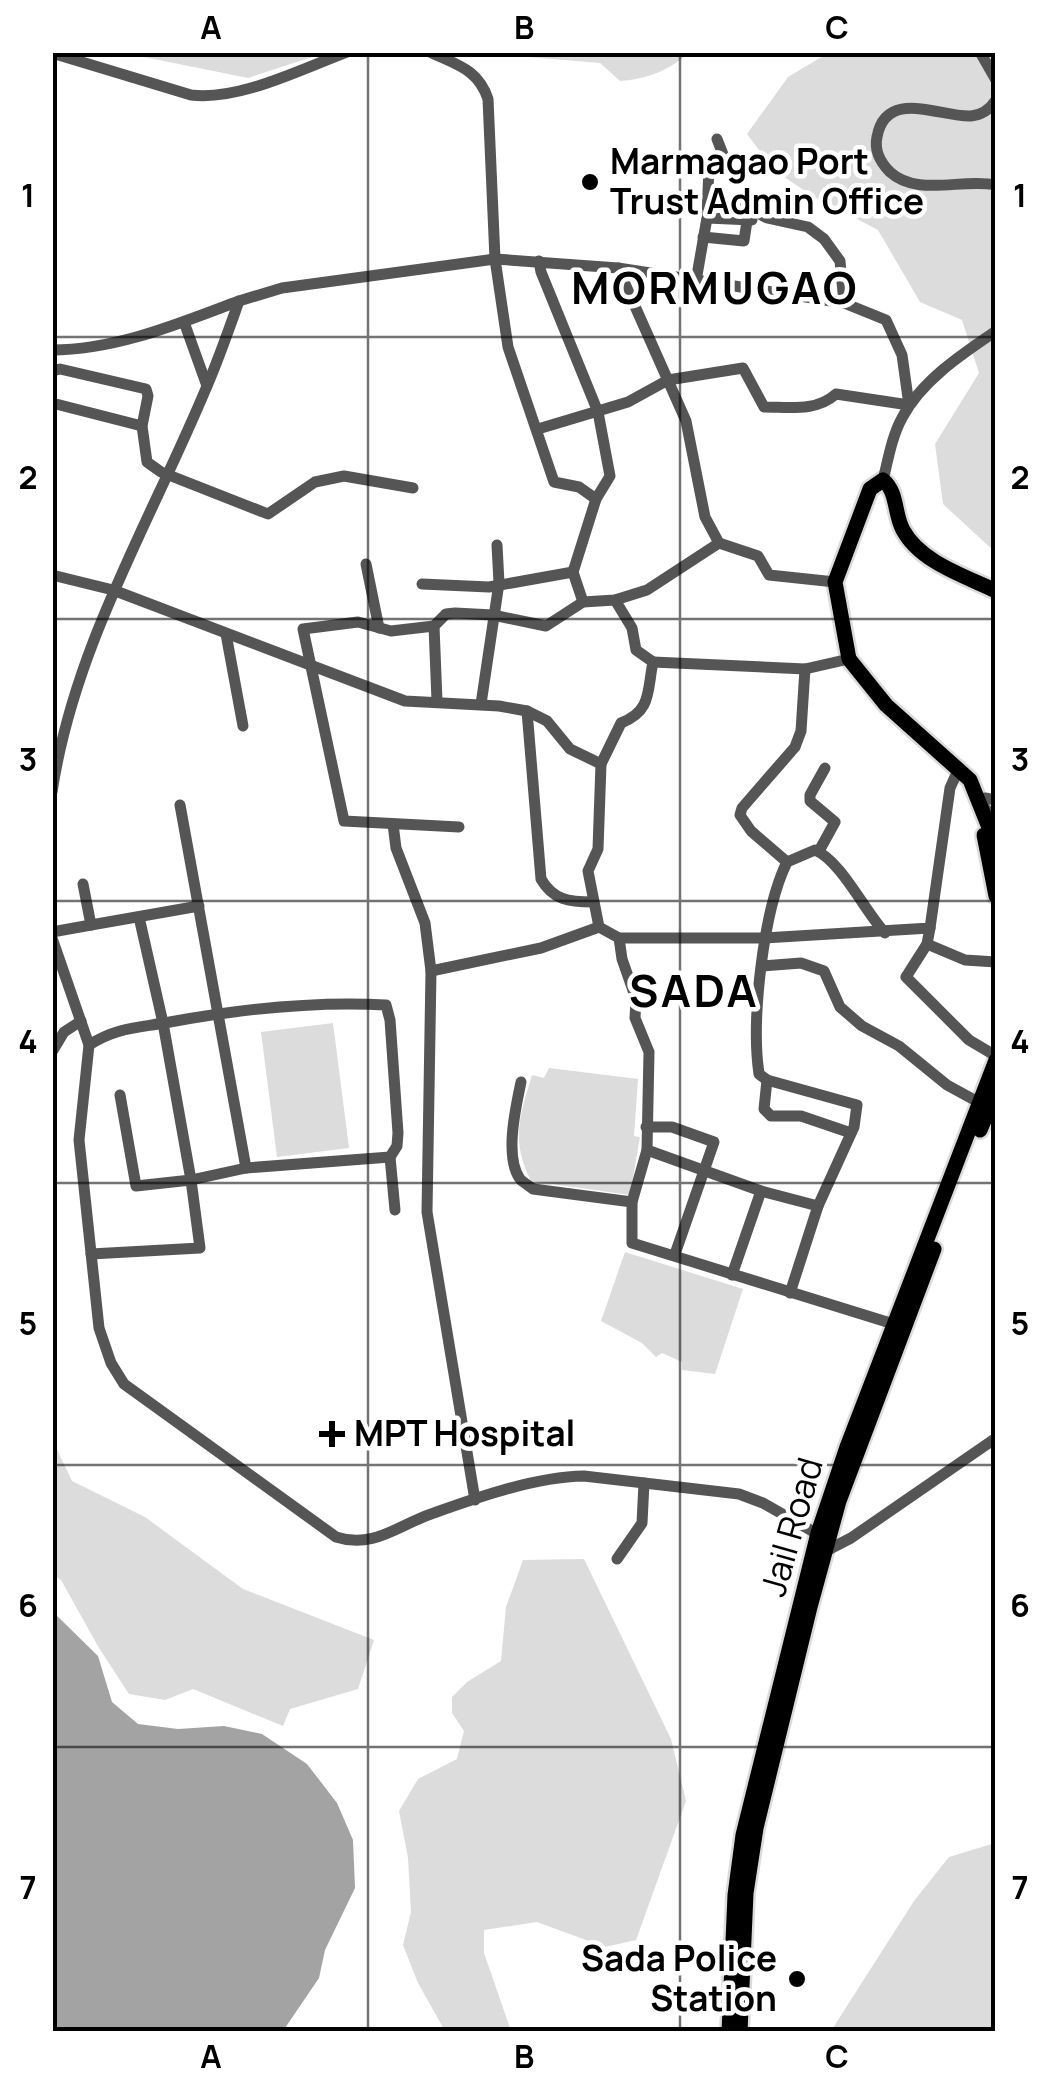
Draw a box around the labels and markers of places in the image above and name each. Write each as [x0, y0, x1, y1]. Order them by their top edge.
place label: Marmagao Port Trust Admin Office [610, 137, 924, 225]
marker: Marmagao Port Trust Admin Office [579, 171, 601, 193]
place label: MPT Hospital [354, 1409, 575, 1457]
marker: MPT Hospital [319, 1421, 345, 1447]
place label: Sada Police Station [581, 1934, 777, 2022]
marker: Sada Police Station [786, 1968, 808, 1990]

